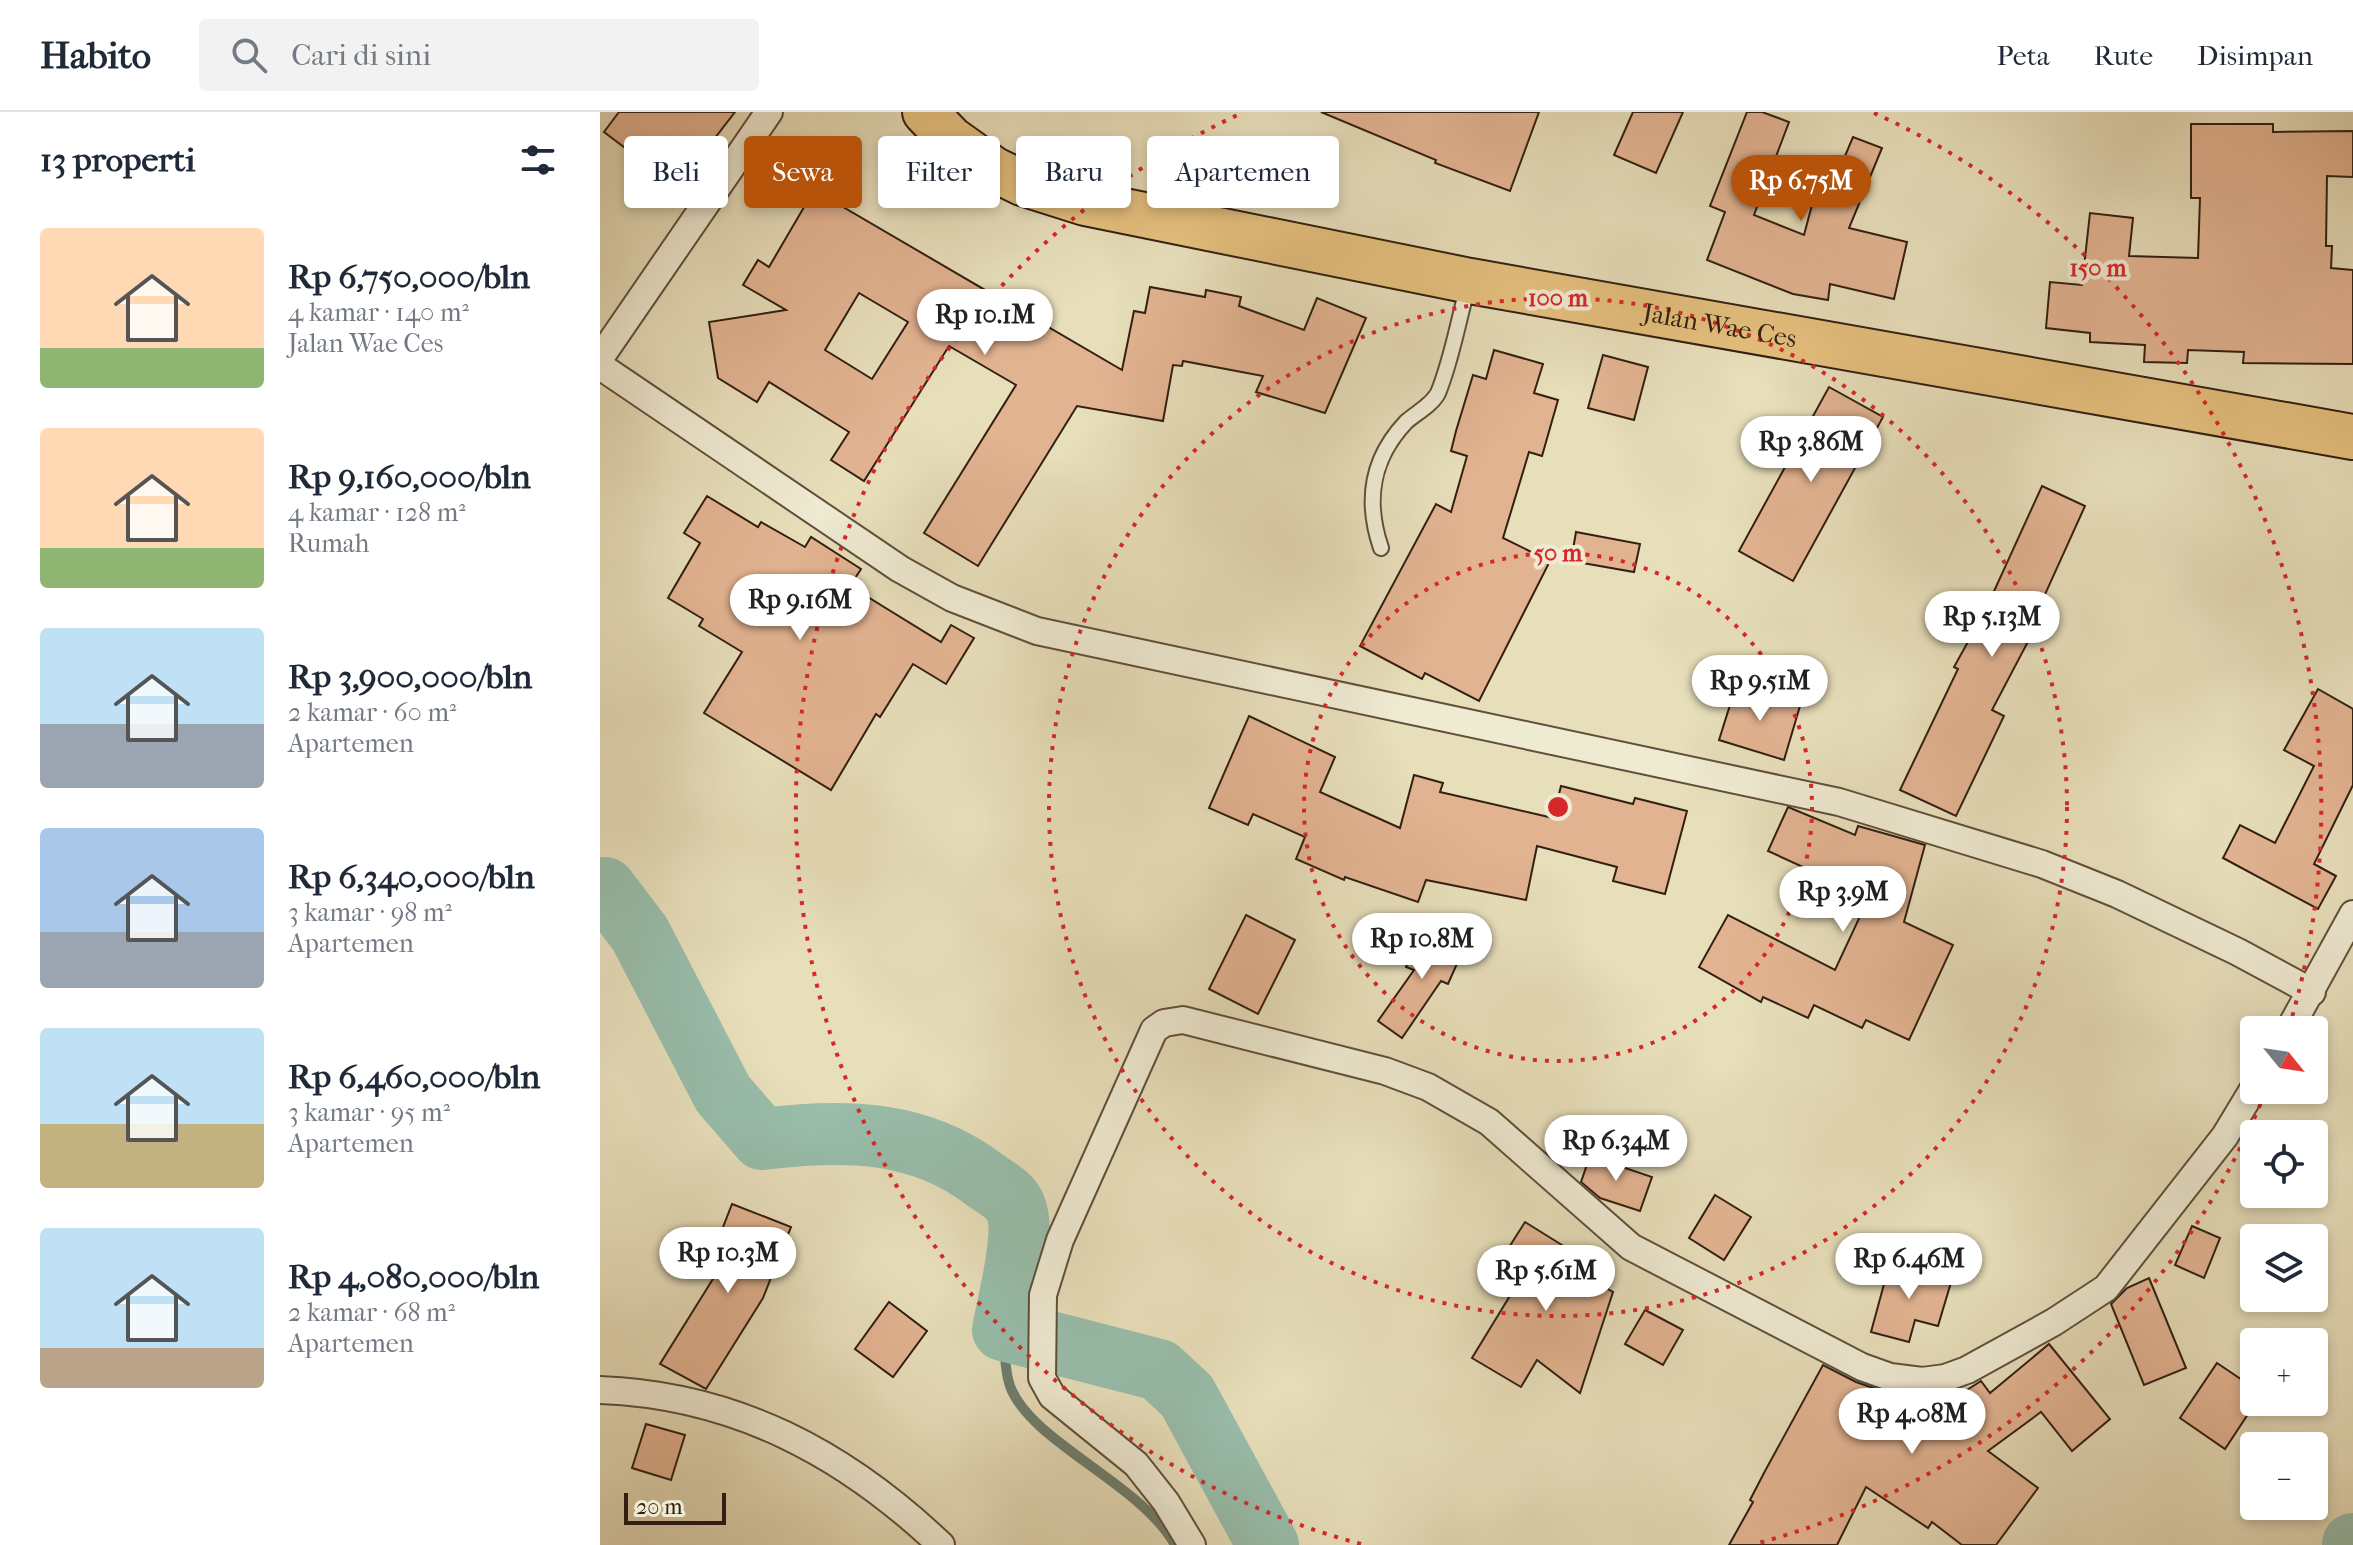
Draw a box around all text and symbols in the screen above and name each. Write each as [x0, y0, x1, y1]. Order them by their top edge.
search box [199, 19, 759, 91]
text: Habito [40, 33, 151, 78]
icon: search [227, 33, 271, 77]
text: Cari di sini [291, 38, 431, 73]
text: Peta [1997, 39, 2050, 72]
text: Rute [2094, 39, 2153, 72]
text: Disimpan [2197, 39, 2313, 72]
chip: Beli [624, 136, 728, 208]
chip: Sewa [744, 136, 862, 208]
chip: Filter [878, 136, 1000, 208]
chip: Baru [1016, 136, 1131, 208]
chip: Apartemen [1147, 136, 1339, 208]
icon: filters [516, 138, 560, 182]
text: 13 properti [40, 140, 195, 180]
pin: Rp 6.75M [1718, 155, 1884, 223]
text: Rp 6.75M [1749, 165, 1853, 196]
text: 150 m [2069, 254, 2128, 282]
text: Rp 6,750,000/bln [288, 257, 530, 297]
icon: home [104, 260, 200, 356]
text: 100 m [1528, 284, 1589, 312]
pin: Rp 10.1M [902, 289, 1068, 357]
street label: Jalan Wae Ces [1639, 296, 1799, 354]
text: 4 kamar · 140 m² [288, 297, 469, 328]
text: Rp 10.1M [935, 299, 1035, 330]
text: Jalan Wae Ces [288, 328, 443, 359]
pin: Rp 3.86M [1728, 416, 1894, 484]
text: Rp 3.86M [1758, 426, 1864, 457]
text: Rp 9,160,000/bln [288, 457, 531, 497]
icon: home [104, 460, 200, 556]
text: 4 kamar · 128 m² [288, 497, 466, 528]
text: Rumah [288, 528, 369, 559]
text: 50 m [1534, 539, 1583, 567]
pin: Rp 9.16M [717, 574, 883, 642]
text: Rp 9.16M [748, 584, 852, 615]
pin: Rp 5.13M [1909, 591, 2075, 659]
text: Rp 5.13M [1943, 601, 2041, 632]
pin: Rp 9.51M [1677, 655, 1843, 723]
text: Rp 3,900,000/bln [288, 657, 532, 697]
icon: home [104, 660, 200, 756]
text: Rp 9.51M [1710, 665, 1810, 696]
text: 2 kamar · 60 m² [288, 697, 456, 728]
text: Apartemen [288, 728, 414, 759]
centre of rings [1544, 793, 1572, 821]
text: Rp 6,340,000/bln [288, 857, 535, 897]
icon: home [104, 860, 200, 956]
pin: Rp 3.9M [1769, 866, 1917, 934]
text: Rp 3.9M [1797, 876, 1889, 907]
text: 3 kamar · 98 m² [288, 897, 452, 928]
pin: Rp 10.8M [1339, 913, 1505, 981]
text: Rp 10.8M [1370, 923, 1474, 954]
text: Apartemen [288, 928, 414, 959]
north arrow [2240, 1016, 2328, 1104]
map controls [2240, 1016, 2328, 1520]
text: Rp 6,460,000/bln [288, 1057, 540, 1097]
icon: home [104, 1060, 200, 1156]
text: 3 kamar · 95 m² [288, 1097, 450, 1128]
pin: Rp 6.34M [1533, 1115, 1699, 1183]
button: locate [2240, 1120, 2328, 1208]
text: Rp 6.34M [1562, 1125, 1670, 1156]
text: Apartemen [288, 1128, 414, 1159]
button: layers [2240, 1224, 2328, 1312]
pin: Rp 10.3M [645, 1227, 811, 1295]
pin: Rp 6.46M [1826, 1233, 1992, 1301]
text: Rp 10.3M [677, 1237, 779, 1268]
text: Rp 6.46M [1853, 1243, 1965, 1274]
pin: Rp 5.61M [1463, 1245, 1629, 1313]
text: Rp 5.61M [1495, 1255, 1597, 1286]
text: Rp 4,080,000/bln [288, 1257, 539, 1297]
icon: home [104, 1260, 200, 1356]
text: 2 kamar · 68 m² [288, 1297, 455, 1328]
text: Apartemen [288, 1328, 414, 1359]
button: + [2240, 1328, 2328, 1416]
pin: Rp 4.08M [1829, 1388, 1995, 1456]
text: Rp 4.08M [1857, 1398, 1967, 1429]
button: − [2240, 1432, 2328, 1520]
scale bar [624, 1489, 726, 1525]
text: 20 m [636, 1494, 682, 1520]

